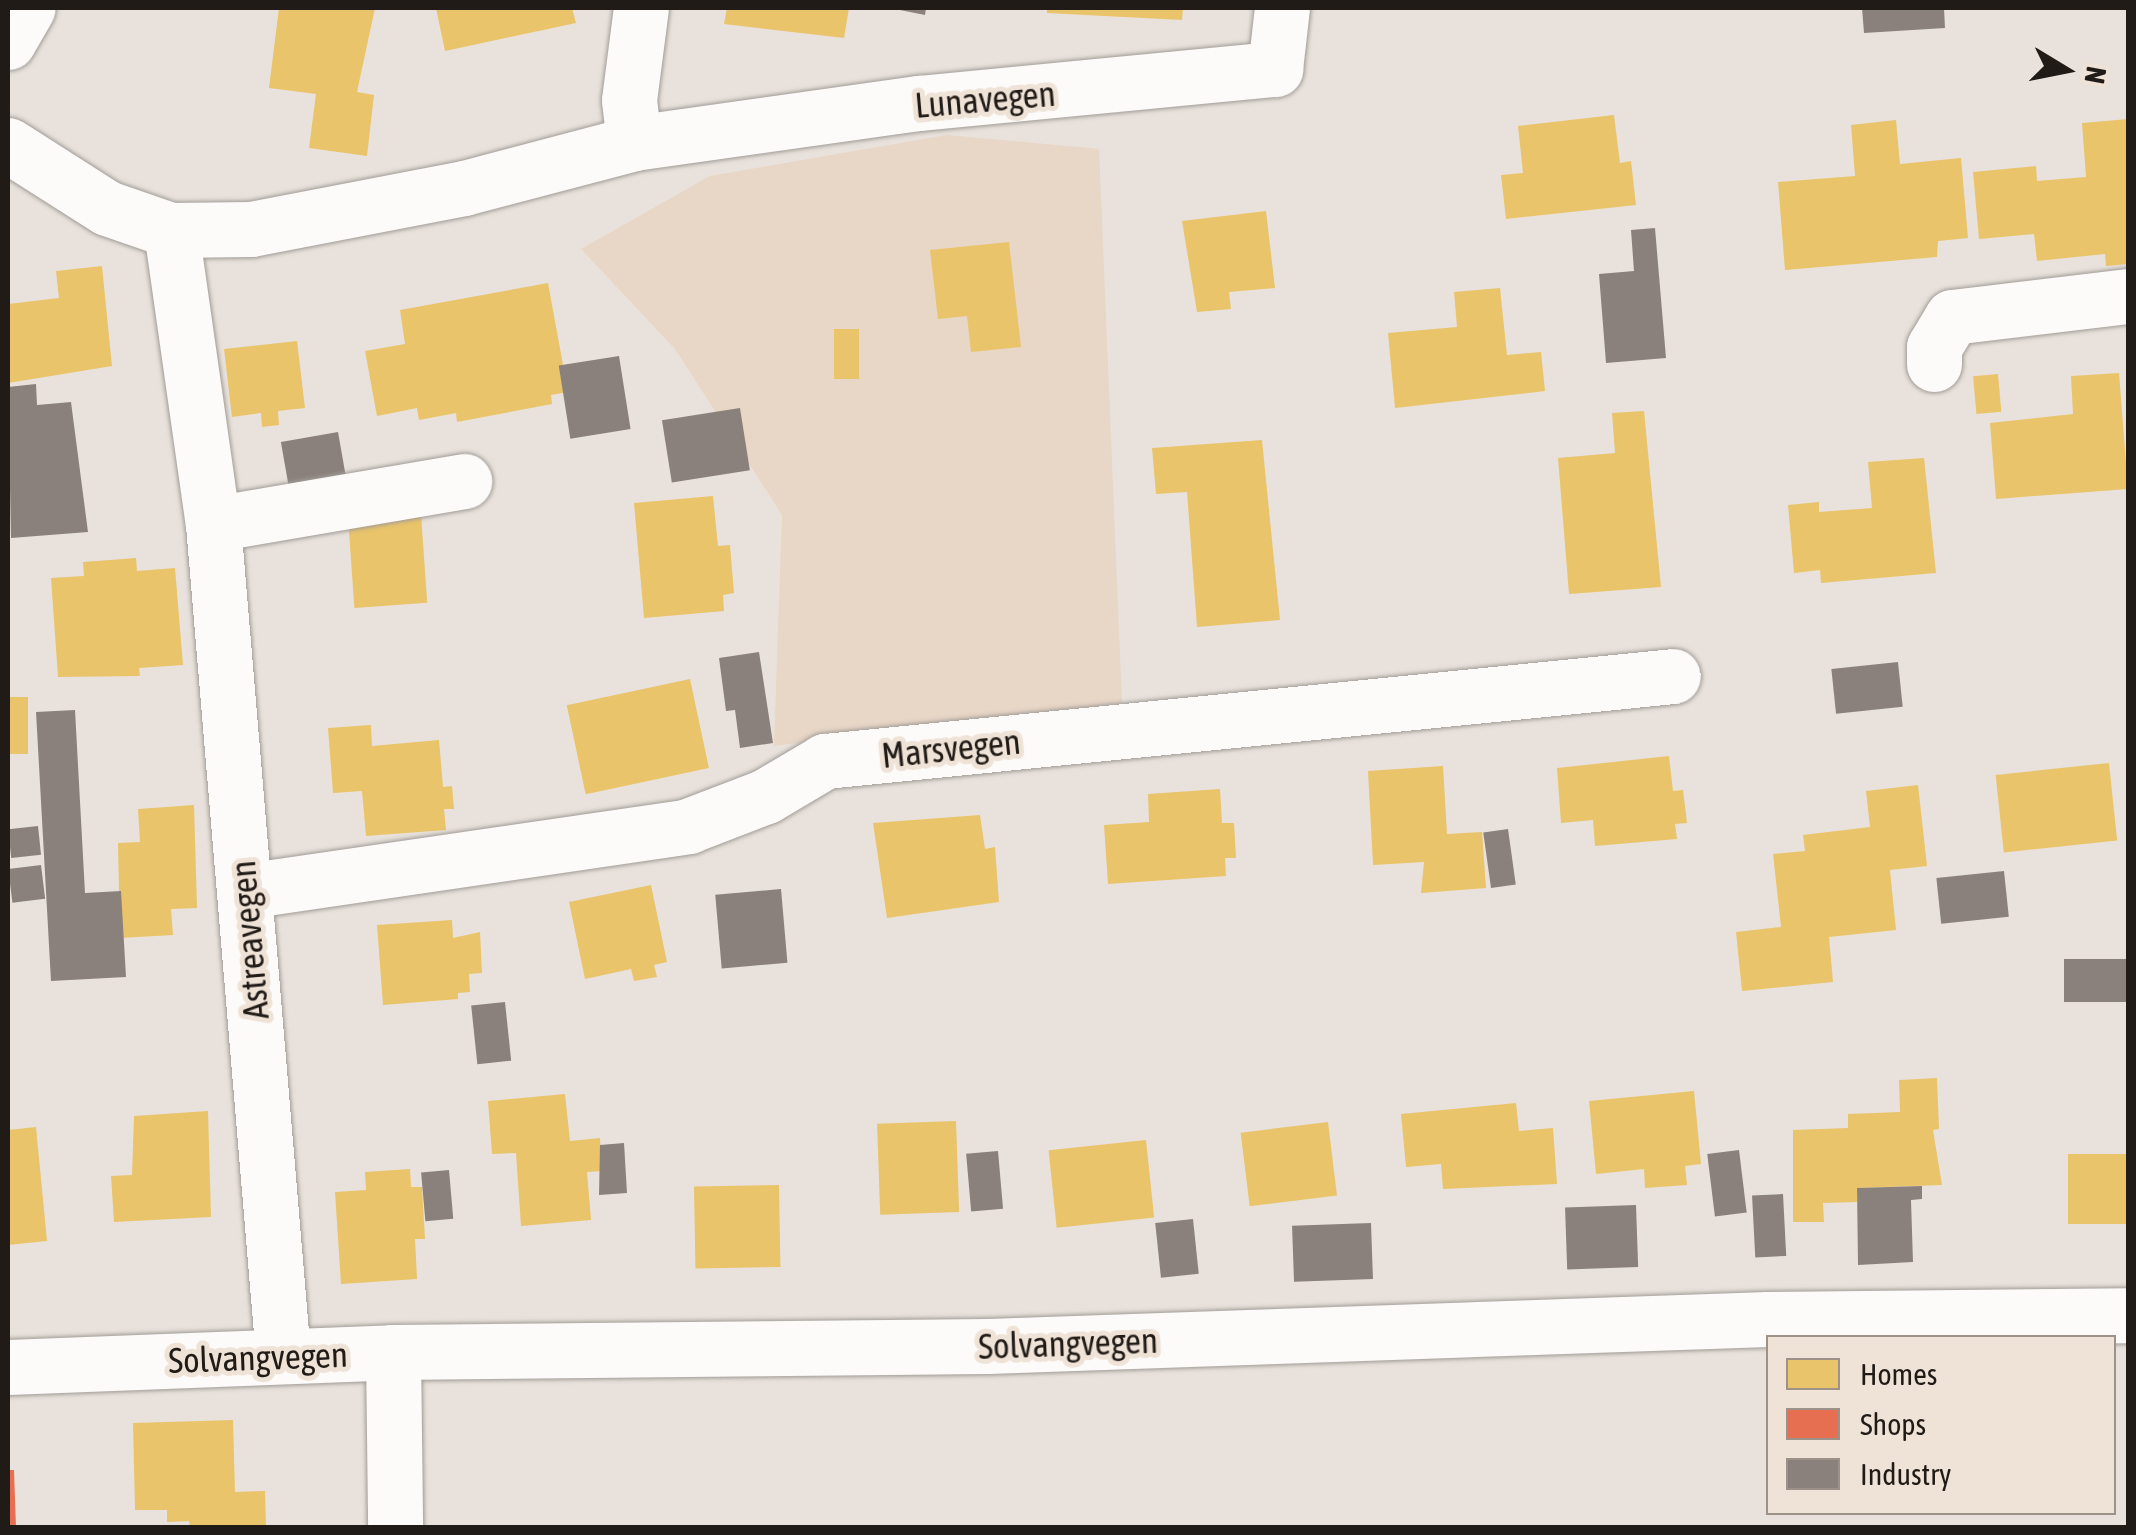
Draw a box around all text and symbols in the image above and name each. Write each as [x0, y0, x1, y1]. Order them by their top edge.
north arrow [2016, 20, 2116, 120]
text: N [2078, 64, 2113, 86]
street label: Lunavegen [913, 72, 1057, 126]
street label: Marsvegen [879, 720, 1023, 776]
street label: Astreavegen [221, 859, 277, 1021]
street label: Solvangvegen [978, 1319, 1158, 1367]
street label: Solvangvegen [168, 1333, 348, 1381]
legend [1766, 1335, 2116, 1515]
text: Homes [1860, 1357, 1937, 1391]
text: Shops [1860, 1407, 1926, 1441]
text: Industry [1860, 1457, 1951, 1491]

